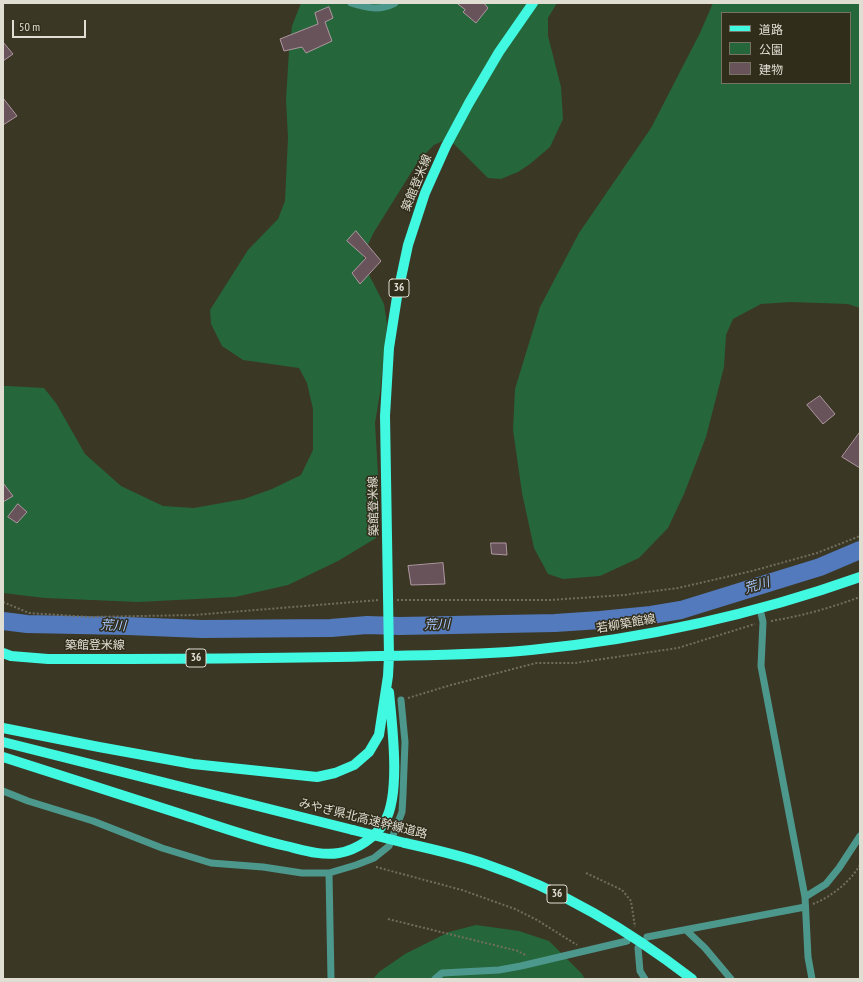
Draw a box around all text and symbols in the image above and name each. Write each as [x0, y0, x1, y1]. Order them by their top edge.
scale bar [14, 12, 88, 38]
legend [721, 12, 851, 84]
text: 50 m [19, 19, 40, 34]
text: 道路 [759, 22, 783, 37]
text: 公園 [759, 42, 783, 57]
text: 建物 [759, 62, 783, 77]
street label: 築館登米線 [399, 152, 435, 214]
road number: 36 [389, 279, 409, 297]
street label: 築館登米線 [366, 476, 382, 536]
water label: 荒川 [742, 575, 772, 597]
street label: 若柳築館線 [595, 612, 657, 636]
water label: 荒川 [424, 617, 450, 633]
water label: 荒川 [100, 618, 126, 634]
street label: 築館登米線 [65, 639, 125, 653]
road number: 36 [186, 649, 206, 667]
street label: みやぎ県北高速幹線道路 [297, 796, 429, 842]
road number: 36 [547, 885, 567, 903]

